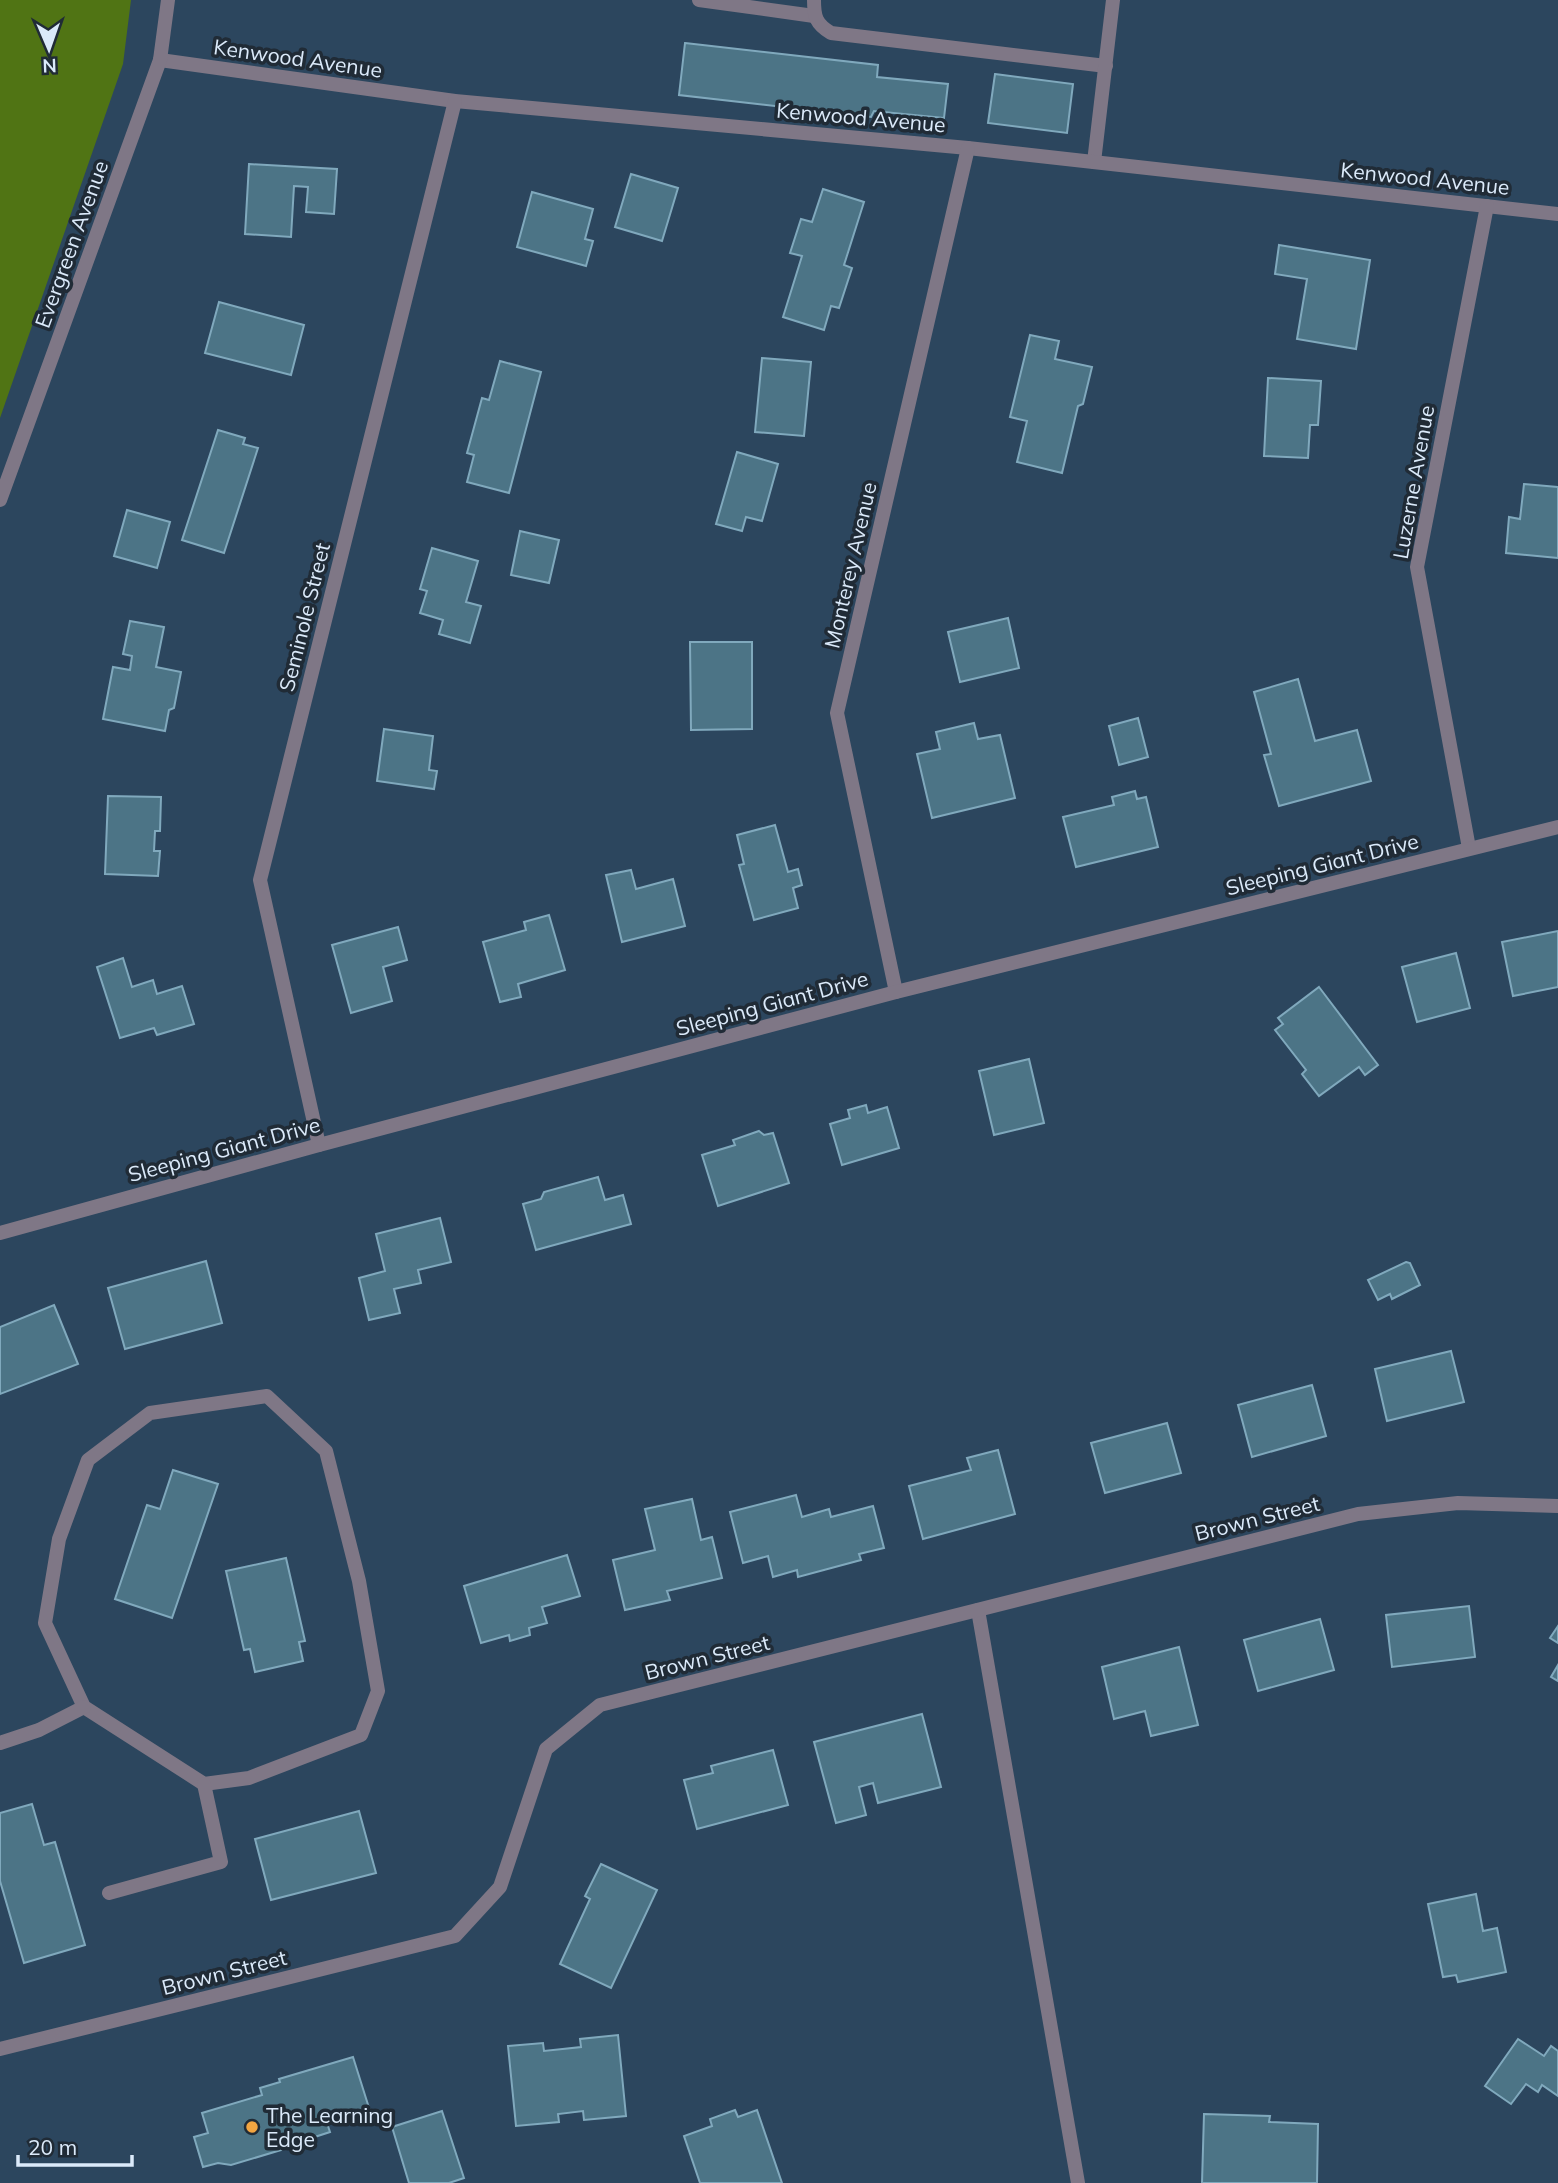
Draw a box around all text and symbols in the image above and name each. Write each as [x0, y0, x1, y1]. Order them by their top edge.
north arrow [14, 14, 84, 84]
street label: Kenwood Avenue [212, 33, 384, 83]
text: N [42, 54, 57, 78]
street label: Kenwood Avenue [775, 97, 947, 137]
street label: Kenwood Avenue [1339, 156, 1511, 200]
street label: Evergreen Avenue [29, 157, 113, 331]
street label: Luzerne Avenue [1387, 403, 1439, 561]
street label: Monterey Avenue [818, 479, 882, 651]
street label: Seminole Street [273, 540, 335, 694]
street label: Sleeping Giant Drive [1223, 827, 1421, 901]
street label: Sleeping Giant Drive [673, 965, 871, 1041]
street label: Sleeping Giant Drive [125, 1111, 323, 1187]
street label: Brown Street [1192, 1490, 1322, 1546]
street label: Brown Street [642, 1629, 772, 1685]
street label: Brown Street [159, 1944, 289, 2000]
place label: The Learning Edge [266, 2102, 393, 2152]
marker: The Learning Edge [244, 2119, 260, 2135]
scale bar [18, 2124, 131, 2168]
text: 20 m [28, 2134, 77, 2160]

